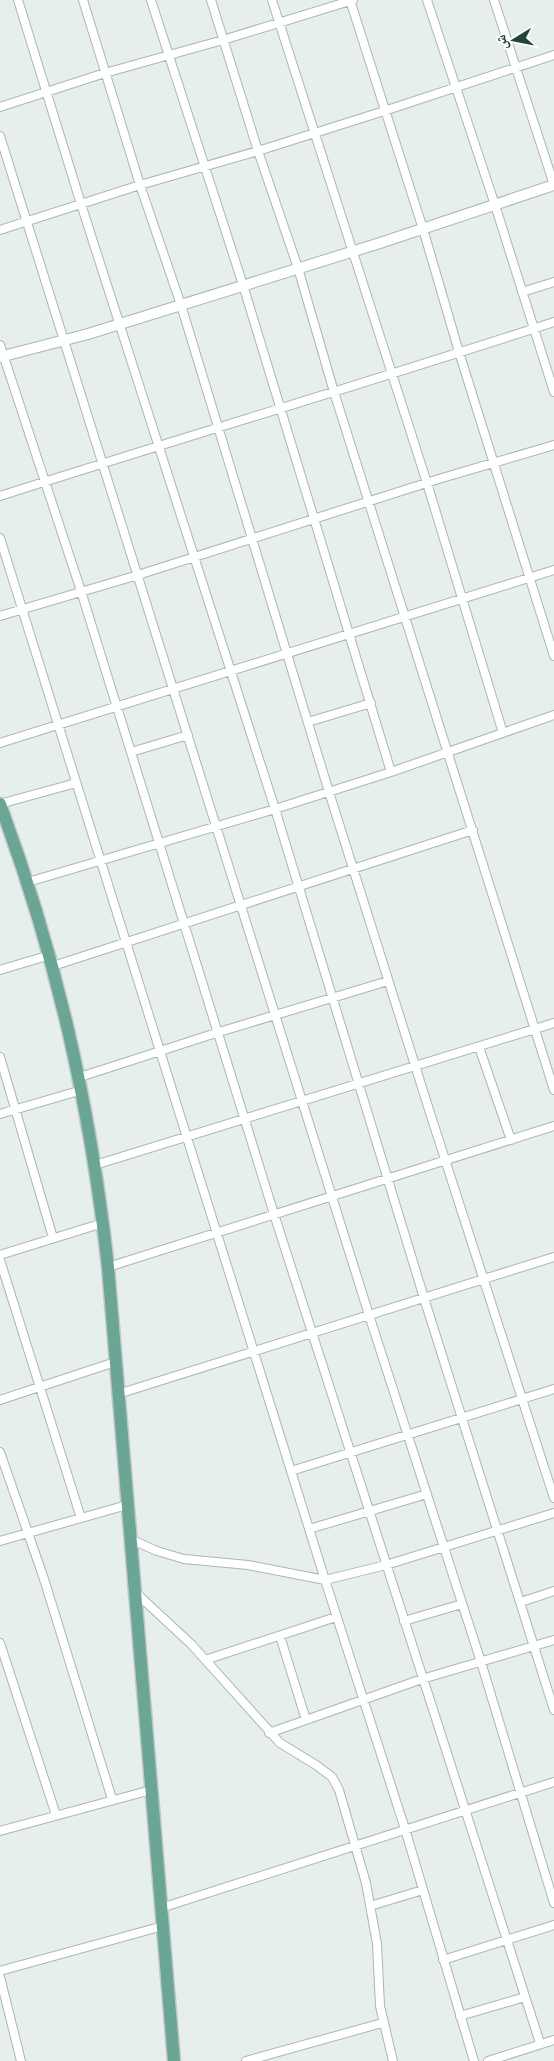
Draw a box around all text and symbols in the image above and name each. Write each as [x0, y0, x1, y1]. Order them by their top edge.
north arrow [489, 15, 539, 65]
text: ش [492, 33, 511, 51]

